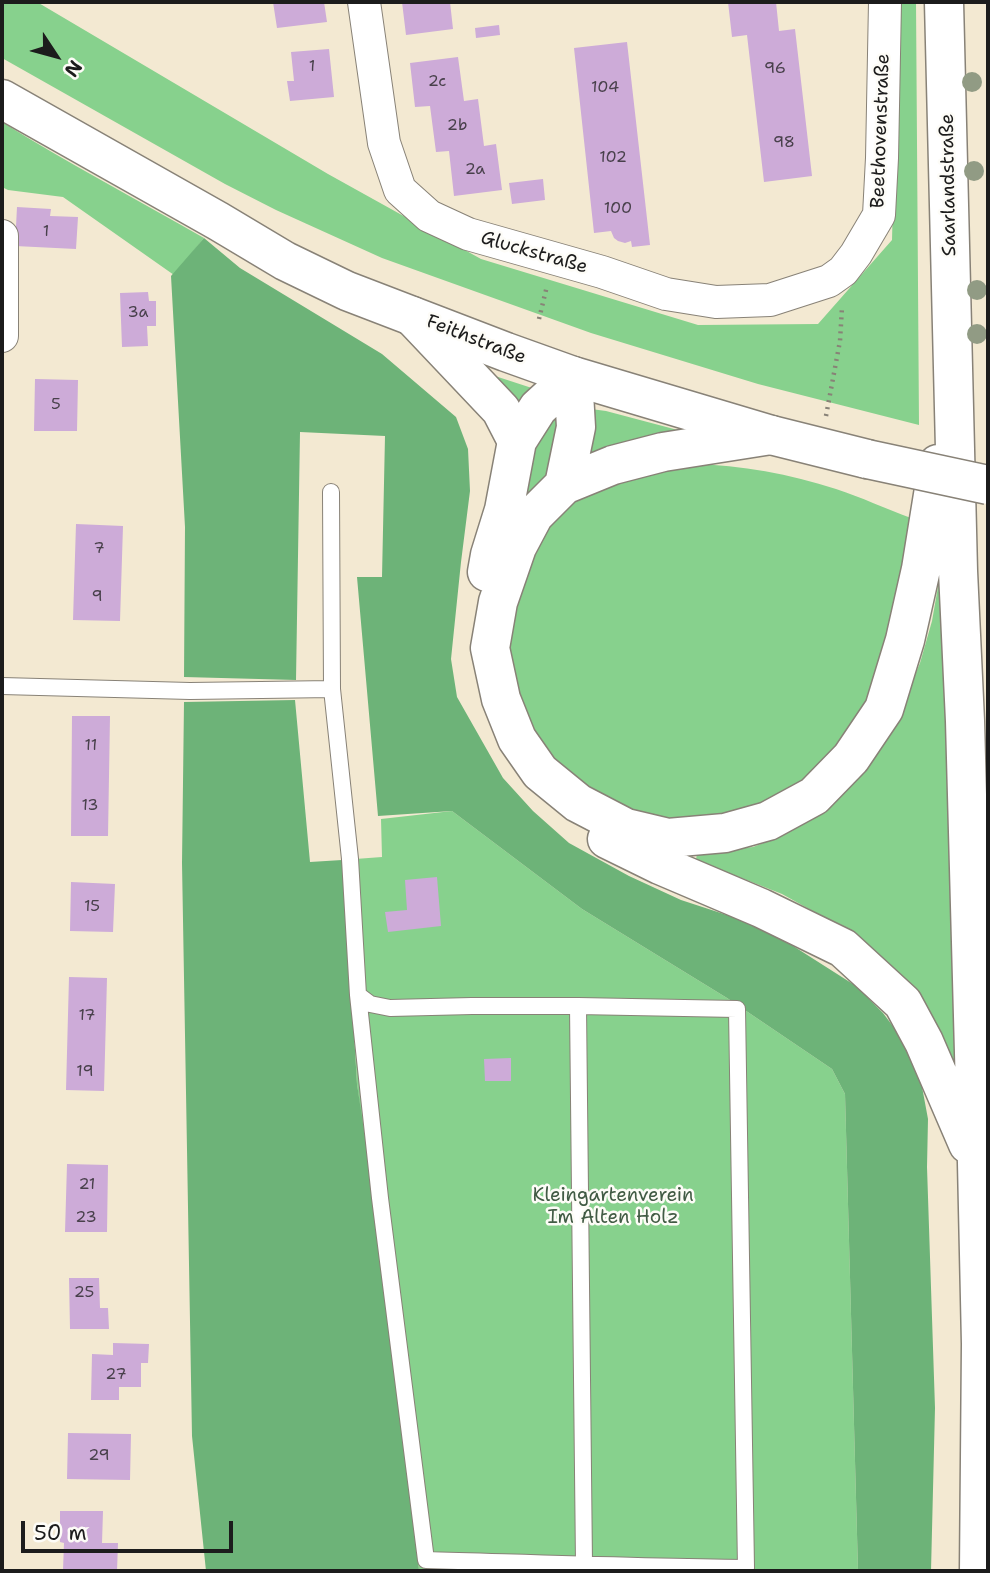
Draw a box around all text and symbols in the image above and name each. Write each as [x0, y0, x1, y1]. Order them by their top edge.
north arrow [21, 21, 91, 91]
street label: Beethovenstraße [867, 53, 895, 209]
text: N [59, 55, 88, 82]
house number: 1 [309, 57, 315, 77]
house number: 96 [764, 59, 786, 79]
house number: 2c [428, 72, 446, 92]
house number: 104 [591, 78, 619, 98]
street label: Saarlandstraße [936, 113, 962, 257]
house number: 2b [447, 116, 467, 136]
house number: 98 [773, 133, 795, 153]
house number: 102 [599, 148, 627, 168]
house number: 2a [465, 160, 485, 180]
house number: 100 [604, 199, 632, 219]
house number: 1 [43, 222, 49, 242]
street label: Gluckstraße [478, 227, 590, 279]
house number: 3a [128, 303, 148, 323]
street label: Feithstraße [423, 311, 529, 369]
house number: 5 [51, 395, 61, 415]
house number: 7 [93, 539, 105, 559]
house number: 9 [91, 587, 103, 607]
house number: 11 [85, 736, 97, 756]
house number: 13 [81, 796, 99, 816]
house number: 15 [84, 897, 100, 917]
house number: 17 [78, 1006, 96, 1026]
house number: 19 [76, 1062, 94, 1082]
house number: 21 [78, 1175, 96, 1195]
park label: Kleingartenverein Im Alten Holz [532, 1185, 694, 1229]
house number: 23 [75, 1208, 97, 1228]
house number: 25 [74, 1283, 94, 1303]
house number: 27 [105, 1365, 127, 1385]
house number: 29 [88, 1446, 110, 1466]
scale bar [24, 1506, 236, 1550]
text: 50 m [34, 1519, 87, 1547]

